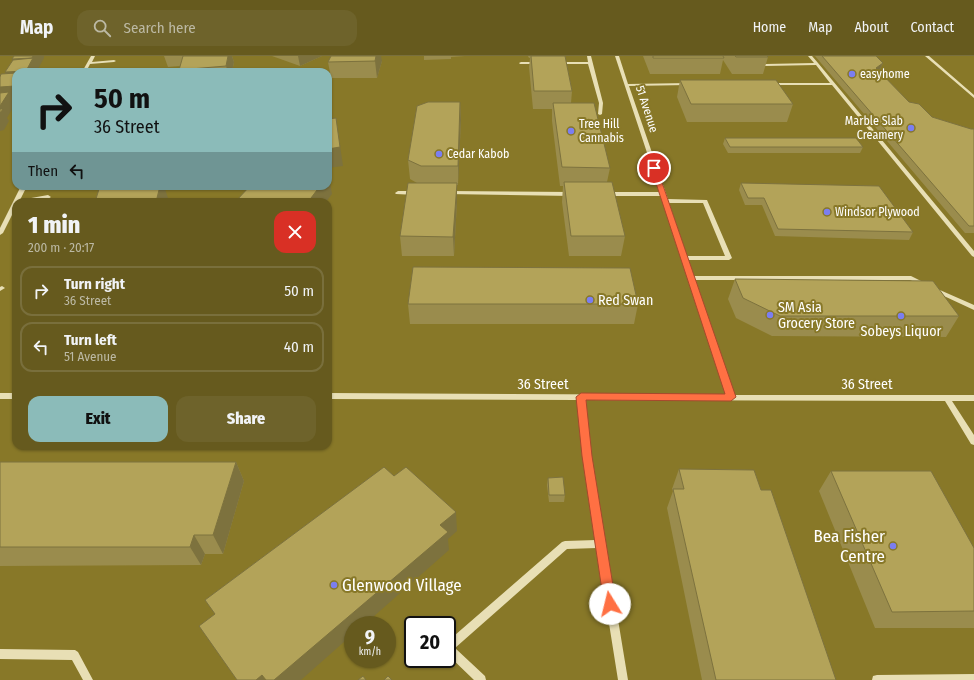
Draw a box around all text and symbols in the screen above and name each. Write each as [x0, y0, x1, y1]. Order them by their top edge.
search box [77, 10, 357, 46]
text: Map [20, 16, 53, 39]
icon: search [91, 17, 113, 39]
text: Search here [123, 19, 196, 37]
text: Home [753, 19, 786, 36]
text: Map [808, 19, 832, 36]
text: About [854, 19, 889, 36]
text: Contact [911, 19, 954, 36]
place label: easyhome [860, 67, 910, 81]
marker: easyhome [847, 69, 857, 79]
text: 50 m [94, 82, 150, 115]
icon: right [28, 84, 80, 136]
street label: 51 Avenue [633, 84, 661, 134]
place label: Marble Slab Creamery [845, 114, 904, 142]
text: 36 Street [94, 116, 160, 138]
place label: Tree Hill Cannabis [579, 117, 624, 145]
marker: Marble Slab Creamery [906, 123, 916, 133]
marker: Tree Hill Cannabis [566, 126, 576, 136]
place label: Cedar Kabob [447, 147, 509, 161]
marker: Cedar Kabob [434, 149, 444, 159]
pin [637, 151, 671, 185]
icon: arrive [643, 157, 665, 179]
icon: left [66, 160, 88, 182]
text: Then [28, 162, 58, 180]
place label: Windsor Plywood [835, 205, 920, 219]
marker: Windsor Plywood [822, 207, 832, 217]
text: 1 min [28, 211, 80, 239]
button: close [274, 211, 316, 253]
text: 200 m · 20:17 [28, 240, 94, 255]
text: Turn right [64, 275, 125, 293]
icon: right [30, 280, 52, 302]
text: 50 m [284, 282, 314, 300]
place label: Red Swan [598, 292, 653, 309]
text: 36 Street [64, 293, 111, 308]
marker: Red Swan [585, 295, 595, 305]
place label: SM Asia Grocery Store [778, 299, 855, 332]
marker: SM Asia Grocery Store [765, 310, 775, 320]
marker: Sobeys Liquor [896, 311, 906, 321]
place label: Sobeys Liquor [861, 323, 942, 340]
text: Turn left [64, 331, 117, 349]
icon: left [30, 336, 52, 358]
text: 40 m [284, 338, 314, 356]
text: 51 Avenue [64, 349, 117, 364]
street label: 36 Street [518, 376, 569, 393]
street label: 36 Street [842, 376, 893, 393]
button: Exit [28, 396, 168, 442]
button: Share [176, 396, 316, 442]
place label: Bea Fisher Centre [813, 526, 885, 567]
marker: Bea Fisher Centre [888, 541, 898, 551]
place label: Glenwood Village [342, 575, 462, 596]
marker: Glenwood Village [329, 580, 339, 590]
position arrow [589, 583, 631, 625]
speed limit sign: 20 [404, 616, 456, 668]
text: 9 [365, 625, 375, 649]
text: km/h [359, 646, 381, 658]

